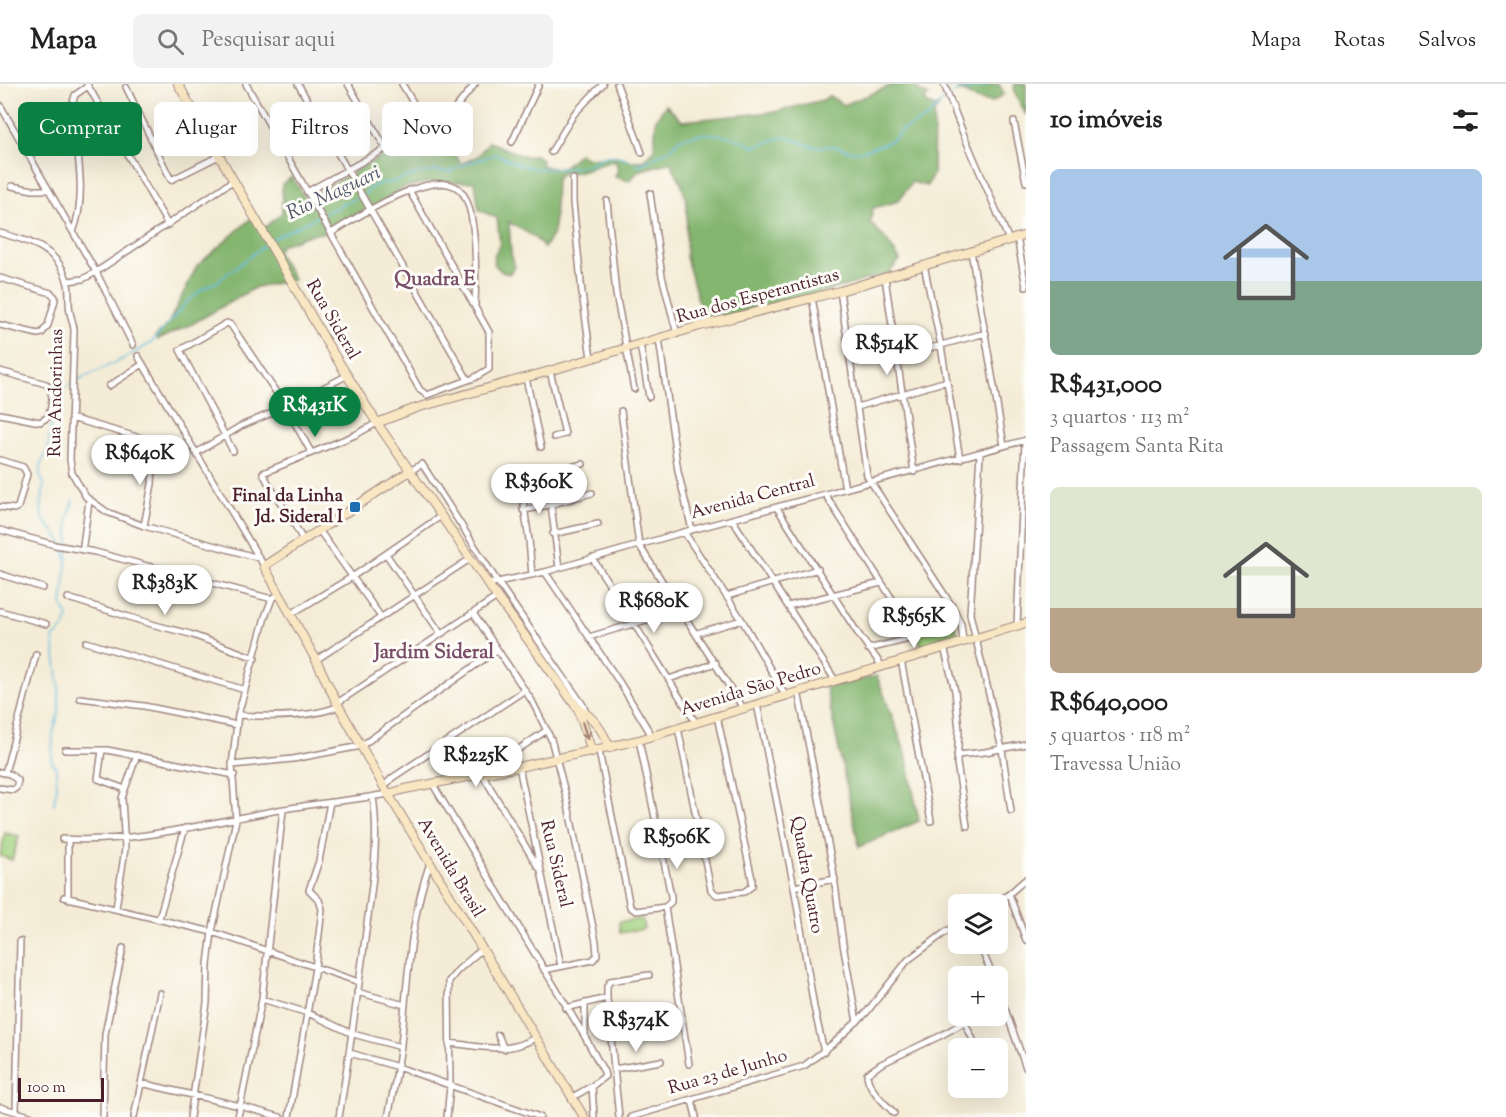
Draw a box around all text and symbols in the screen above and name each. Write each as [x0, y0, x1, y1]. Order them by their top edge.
search box [133, 14, 553, 68]
text: Mapa [30, 21, 97, 61]
icon: search [154, 25, 187, 58]
text: Pesquisar aqui [202, 25, 335, 57]
text: Mapa [1251, 26, 1301, 56]
text: Rotas [1334, 26, 1385, 56]
text: Salvos [1418, 26, 1476, 56]
chip: Comprar [18, 102, 142, 156]
chip: Alugar [154, 102, 258, 156]
chip: Filtros [270, 102, 370, 156]
chip: Novo [382, 102, 473, 156]
text: 10 imóveis [1050, 102, 1163, 139]
icon: filters [1449, 104, 1482, 137]
water label: Rio Maguari [282, 160, 386, 228]
icon: home [1212, 208, 1320, 316]
street label: Rua dos Esperantistas [674, 263, 842, 331]
district label: Quadra E [394, 266, 477, 295]
street label: Rua Sideral [298, 275, 366, 365]
pin: R$514K [838, 325, 936, 376]
street label: Rua Andorinhas [43, 329, 71, 457]
text: R$514K [855, 330, 919, 359]
text: R$431,000 [1050, 367, 1162, 404]
pin: R$431K [266, 387, 364, 438]
text: R$431K [283, 392, 347, 421]
text: 3 quartos · 113 m² [1050, 404, 1190, 433]
text: Passagem Santa Rita [1050, 433, 1224, 462]
pin: R$640K [91, 435, 189, 486]
text: R$640K [105, 440, 175, 469]
pin: R$360K [490, 464, 588, 515]
text: R$360K [505, 469, 573, 498]
street label: Avenida Central [688, 469, 818, 527]
place label: Final da Linha Jd. Sideral I [233, 484, 344, 531]
marker: Final da Linha Jd. Sideral I [348, 500, 362, 514]
icon: home [1212, 526, 1320, 634]
pin: R$383K [116, 565, 214, 616]
text: R$383K [132, 570, 198, 599]
pin: R$680K [605, 583, 703, 634]
text: R$680K [619, 588, 689, 617]
pin: R$565K [865, 598, 963, 649]
text: R$565K [882, 603, 946, 632]
district label: Jardim Sideral [372, 639, 495, 668]
street label: Avenida São Pedro [678, 656, 825, 724]
text: R$640,000 [1050, 685, 1168, 722]
one-way arrow [580, 721, 591, 740]
text: 5 quartos · 118 m² [1050, 722, 1190, 751]
pin: R$225K [427, 737, 525, 788]
text: R$225K [443, 742, 509, 771]
text: Travessa União [1050, 751, 1181, 780]
street label: Avenida Brasil [410, 813, 490, 923]
street label: Quadra Quatro [783, 814, 829, 936]
street label: Rua Sideral [532, 818, 578, 910]
pin: R$506K [628, 819, 726, 870]
text: R$506K [644, 824, 710, 853]
map controls [948, 894, 1008, 1098]
button: layers [948, 894, 1008, 954]
button: + [948, 966, 1008, 1026]
pin: R$374K [587, 1002, 685, 1053]
text: R$374K [603, 1007, 669, 1036]
button: − [948, 1038, 1008, 1098]
street label: Rua 23 de Junho [665, 1043, 791, 1102]
scale bar [18, 1075, 104, 1102]
text: 100 m [27, 1077, 66, 1100]

